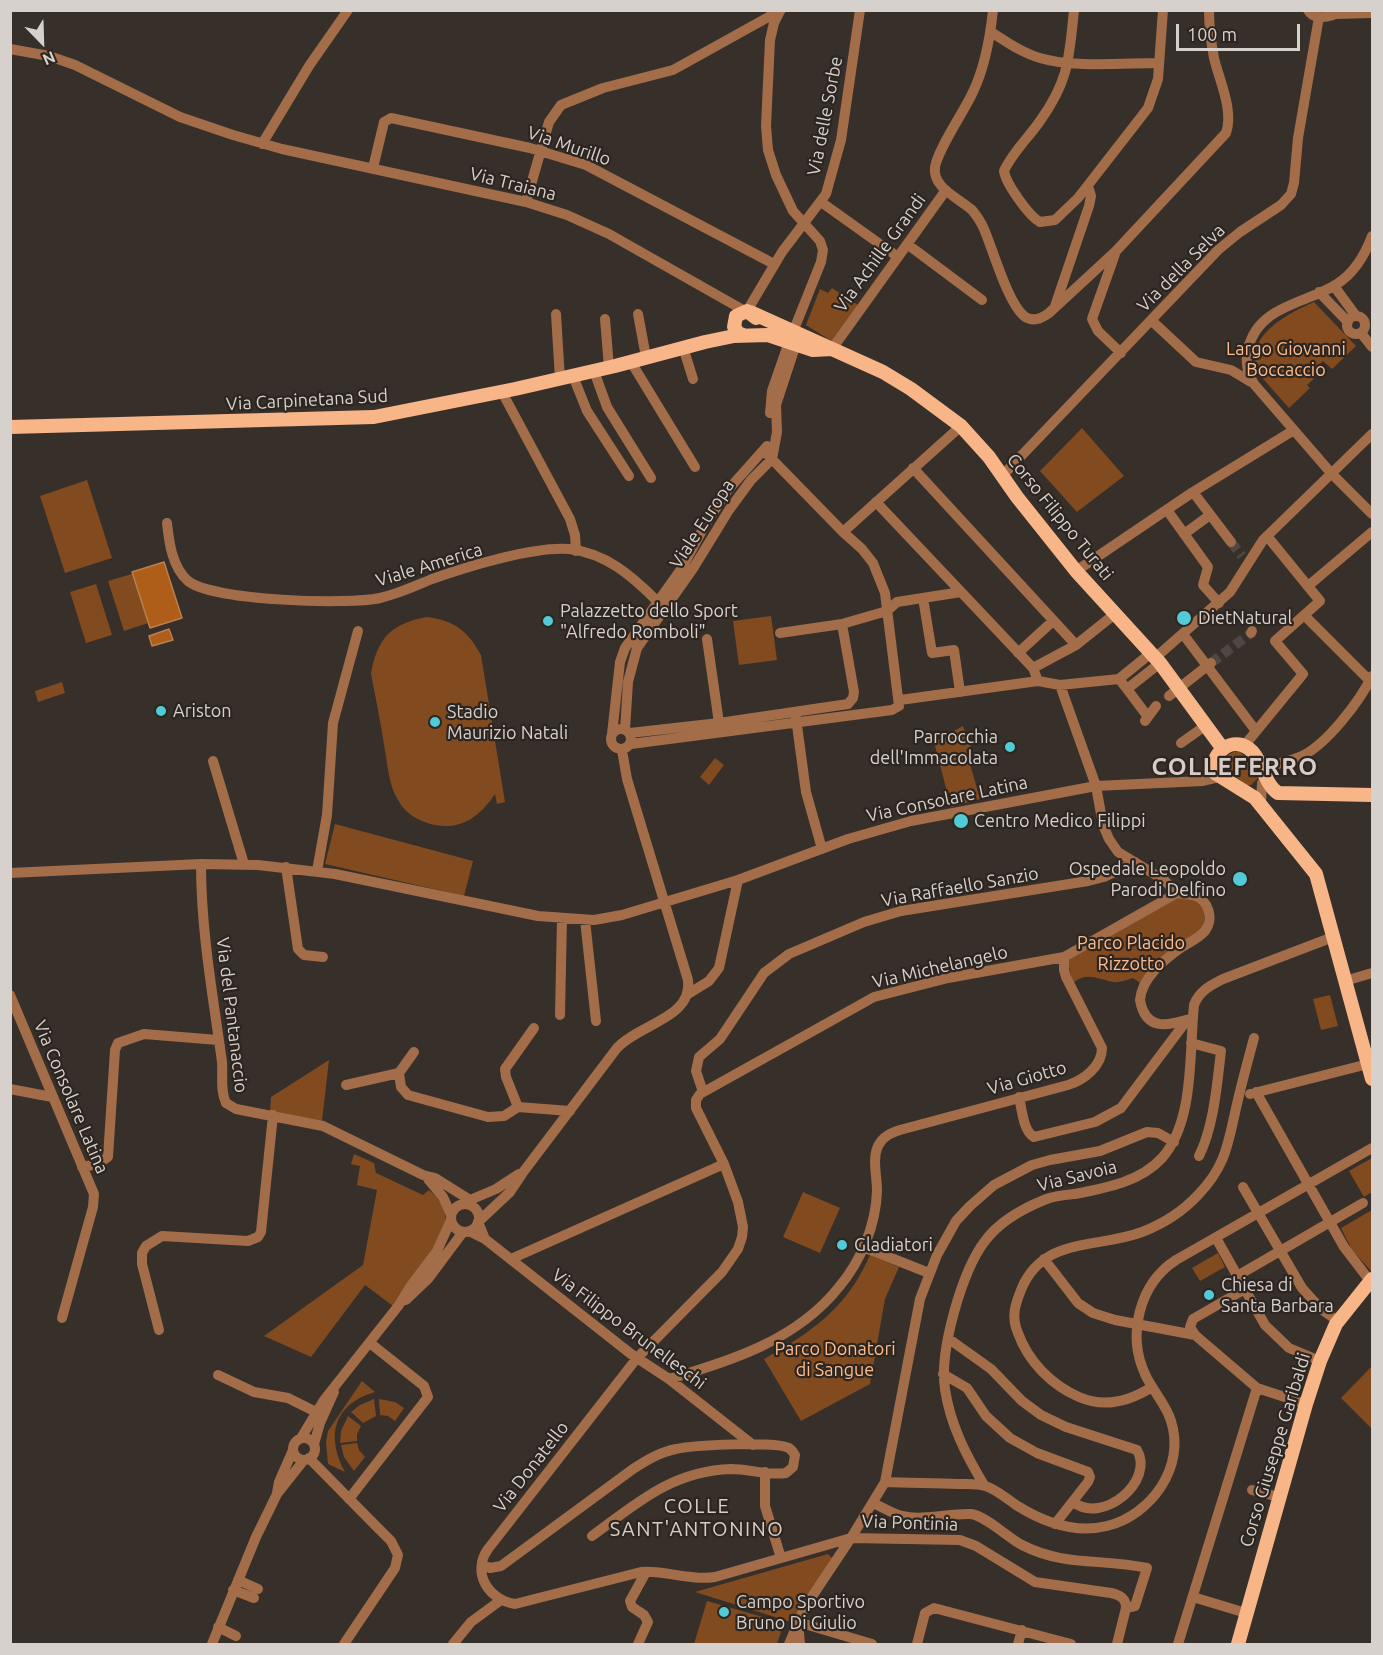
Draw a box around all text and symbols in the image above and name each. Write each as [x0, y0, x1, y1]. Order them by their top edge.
north arrow [12, 12, 72, 72]
scale bar [1179, 12, 1304, 50]
text: 100 m [1187, 24, 1237, 44]
text: N [40, 48, 58, 69]
street label: Via delle Sorbe [803, 55, 847, 177]
street label: Via Murillo [524, 122, 614, 170]
street label: Via Traiana [468, 163, 558, 205]
street label: Via Achille Grandi [830, 190, 930, 316]
street label: Via della Selva [1133, 220, 1229, 316]
park label: Largo Giovanni Boccaccio [1226, 338, 1346, 380]
street label: Via Carpinetana Sud [225, 385, 389, 415]
street label: Corso Filippo Turati [1002, 449, 1118, 585]
street label: Viale Europa [665, 475, 739, 573]
street label: Viale America [373, 539, 485, 591]
place label: Palazzetto dello Sport "Alfredo Romboli" [560, 600, 738, 642]
place label: DietNatural [1198, 607, 1292, 629]
marker: DietNatural [1175, 609, 1193, 627]
marker: Palazzetto dello Sport "Alfredo Romboli" [541, 614, 555, 628]
place label: Ariston [173, 700, 232, 722]
place label: Stadio Maurizio Natali [447, 701, 568, 744]
marker: Ariston [154, 704, 168, 718]
marker: Stadio Maurizio Natali [428, 715, 442, 729]
place label: Parrocchia dell'Immacolata [870, 726, 998, 768]
marker: Parrocchia dell'Immacolata [1003, 740, 1017, 754]
district label: COLLEFERRO [1151, 753, 1319, 781]
street label: Via Consolare Latina [864, 771, 1030, 827]
place label: Centro Medico Filippi [974, 810, 1146, 832]
marker: Centro Medico Filippi [952, 812, 970, 830]
place label: Ospedale Leopoldo Parodi Delfino [1069, 858, 1226, 900]
street label: Via Raffaello Sanzio [880, 863, 1040, 911]
marker: Ospedale Leopoldo Parodi Delfino [1231, 870, 1249, 888]
park label: Parco Placido Rizzotto [1077, 932, 1185, 974]
street label: Via del Pantanaccio [212, 936, 252, 1094]
street label: Via Michelangelo [870, 941, 1010, 993]
street label: Via Consolare Latina [29, 1017, 113, 1177]
street label: Via Giotto [985, 1056, 1069, 1100]
street label: Via Savoia [1035, 1156, 1119, 1196]
place label: Gladiatori [854, 1234, 933, 1256]
marker: Gladiatori [835, 1238, 849, 1252]
street label: Via Filippo Brunelleschi [548, 1264, 710, 1394]
place label: Chiesa di Santa Barbara [1221, 1274, 1334, 1316]
marker: Chiesa di Santa Barbara [1202, 1288, 1216, 1302]
park label: Parco Donatori di Sangue [774, 1338, 896, 1380]
street label: Corso Giuseppe Garibaldi [1235, 1350, 1315, 1550]
street label: Via Donatello [489, 1417, 573, 1517]
district label: COLLE SANT'ANTONINO [610, 1494, 784, 1541]
street label: Via Pontinia [861, 1511, 959, 1535]
place label: Campo Sportivo Bruno Di Giulio [736, 1591, 865, 1634]
marker: Campo Sportivo Bruno Di Giulio [717, 1605, 731, 1619]

